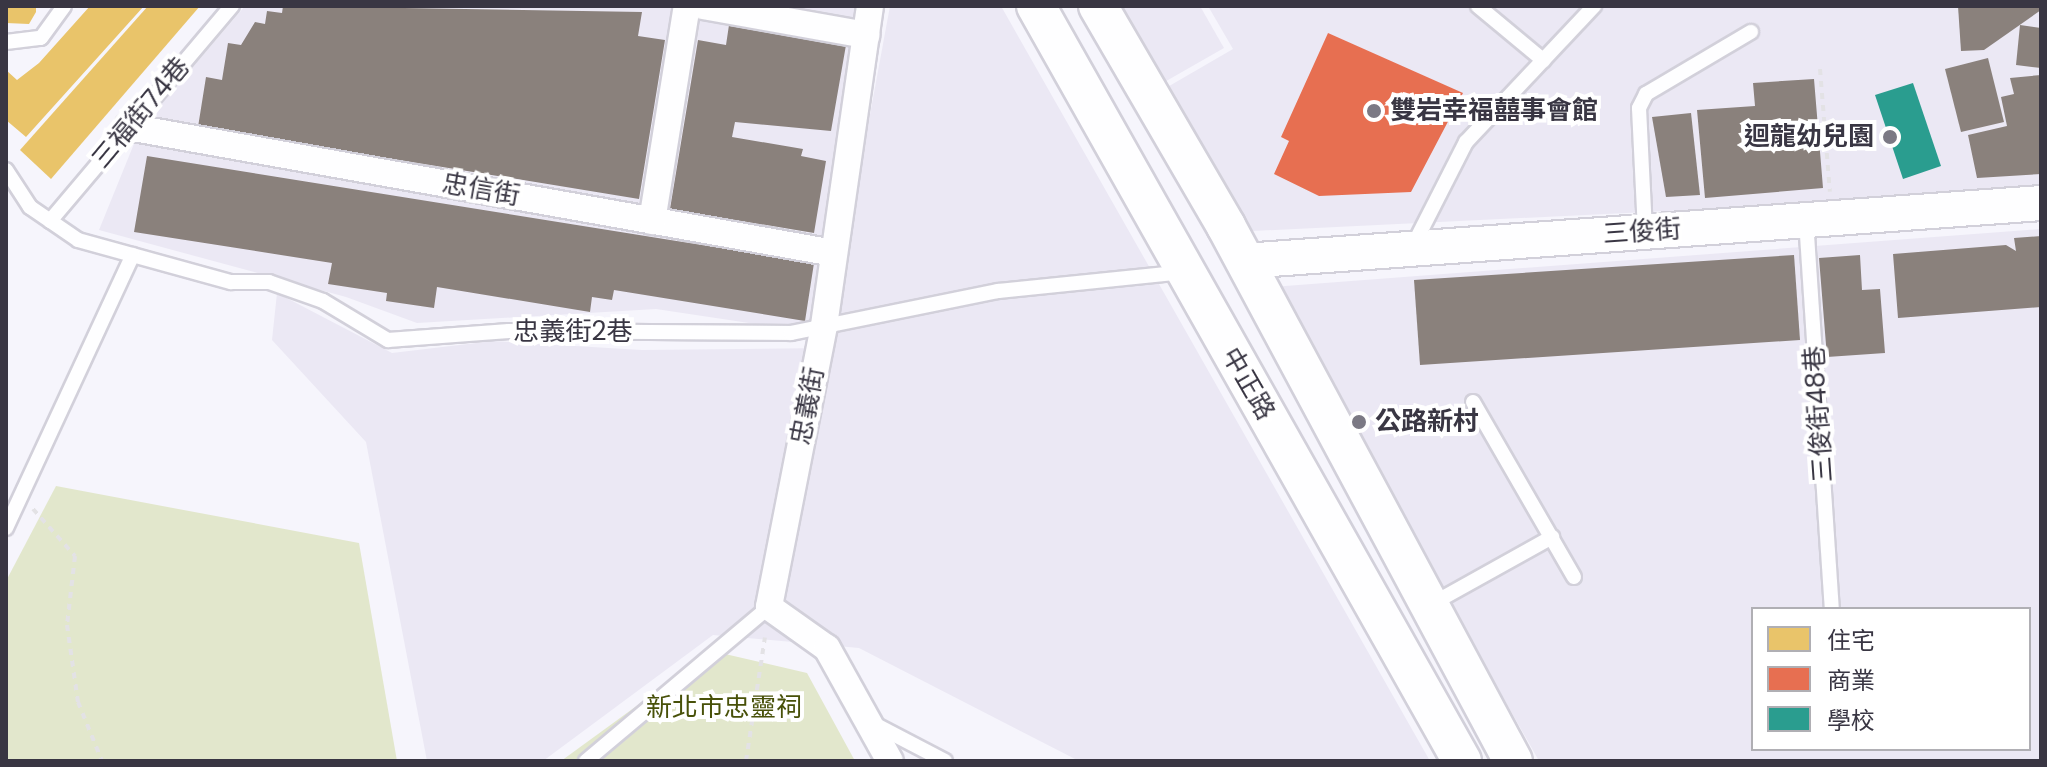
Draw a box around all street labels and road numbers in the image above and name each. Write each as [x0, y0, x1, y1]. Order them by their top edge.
street label: 三福街74巷 [86, 51, 196, 175]
street label: 忠信街 [440, 168, 522, 212]
street label: 三俊街 [1602, 214, 1682, 250]
street label: 忠義街2巷 [514, 316, 632, 348]
street label: 中正路 [1215, 342, 1281, 426]
street label: 三俊街48巷 [1799, 345, 1839, 483]
street label: 忠義街 [785, 365, 831, 447]

